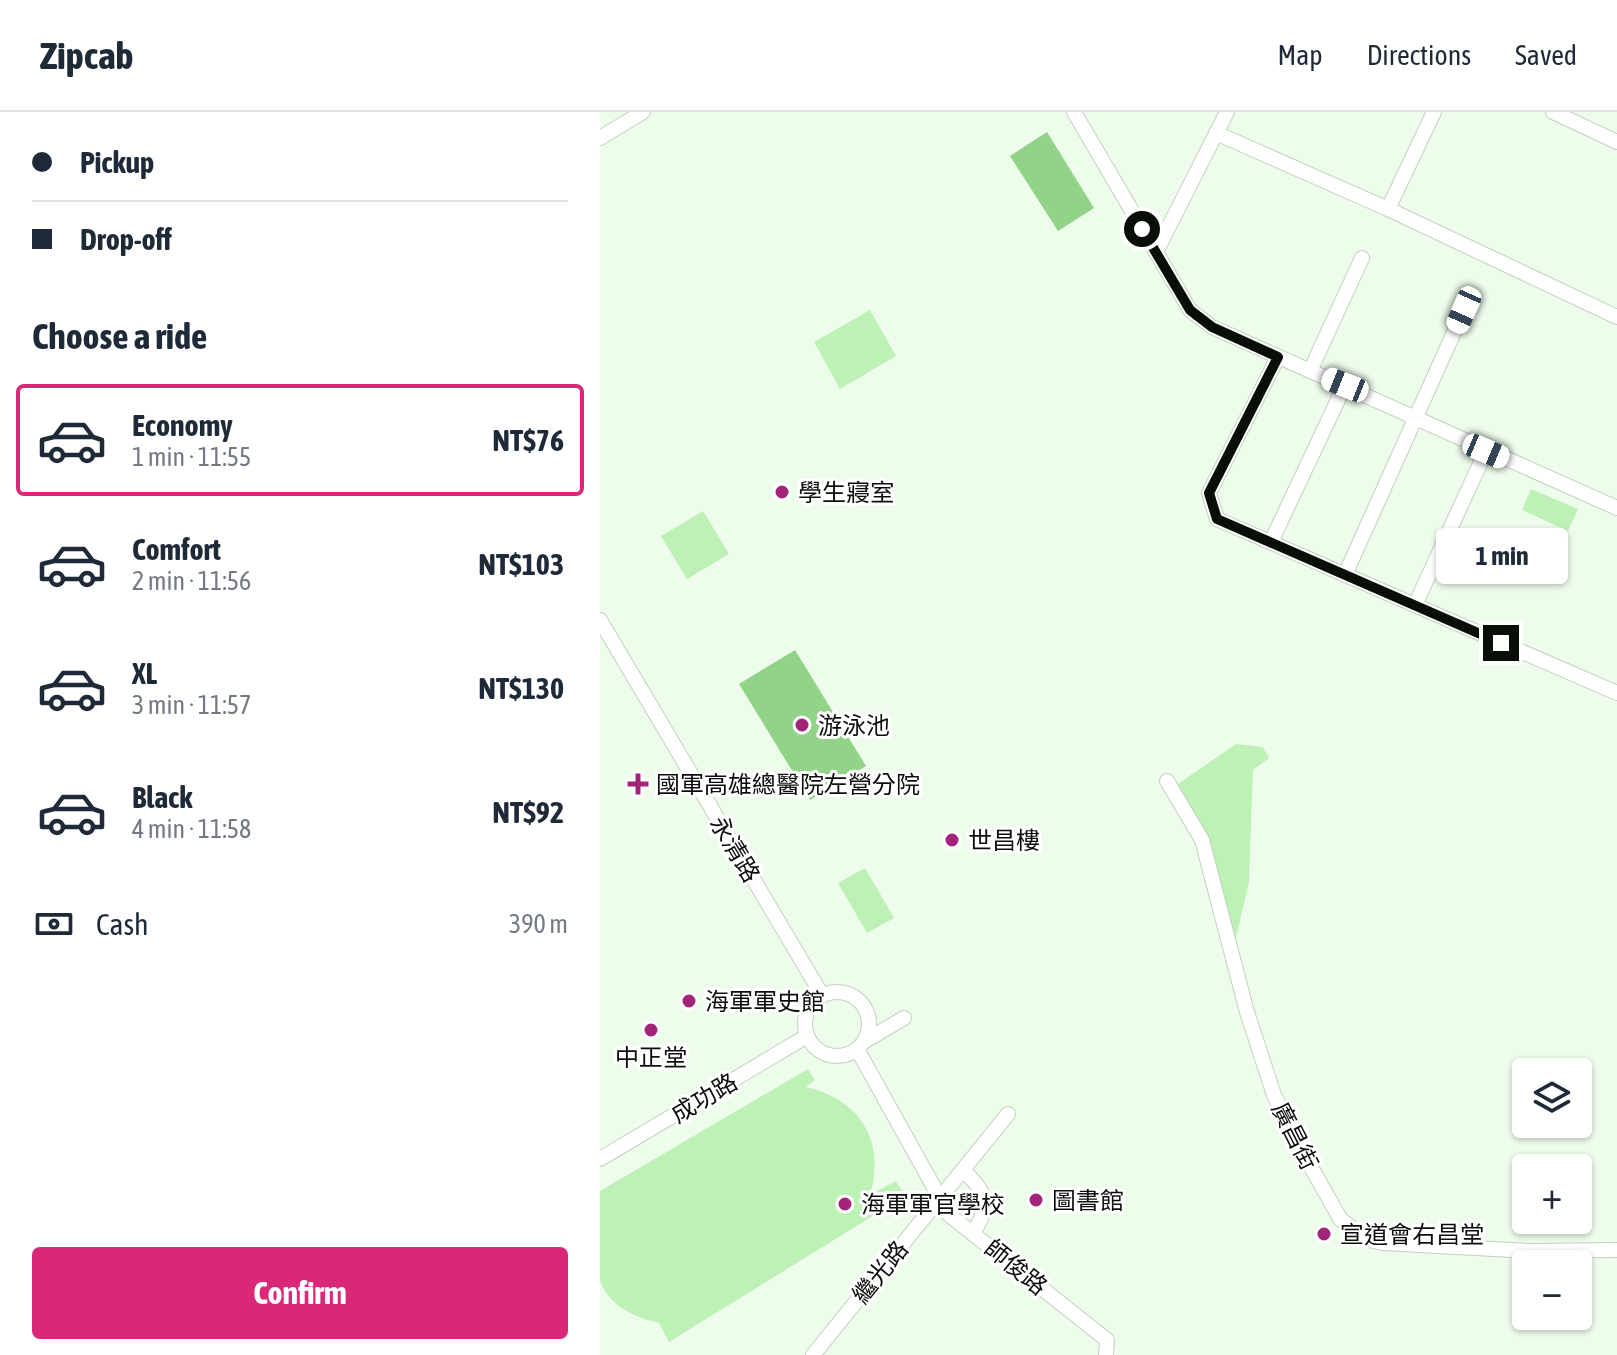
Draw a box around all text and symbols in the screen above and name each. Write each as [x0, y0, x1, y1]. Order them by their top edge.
text: Zipcab [40, 34, 134, 77]
text: Map [1278, 39, 1323, 71]
text: Directions [1367, 39, 1471, 71]
text: Saved [1515, 39, 1577, 71]
text: Pickup [80, 145, 154, 179]
route start [1124, 211, 1160, 247]
text: Drop-off [80, 222, 172, 256]
car [1443, 283, 1485, 337]
text: Choose a ride [32, 315, 207, 357]
car [1318, 365, 1372, 405]
icon: car [36, 404, 108, 476]
text: Economy [132, 408, 233, 442]
text: NT$76 [492, 423, 564, 457]
car [1459, 431, 1513, 471]
text: 1 min · 11:55 [132, 442, 251, 472]
place label: 學生寢室 [798, 479, 894, 506]
marker: 學生寢室 [773, 483, 791, 501]
callout: 1 min [1435, 527, 1567, 583]
icon: car [36, 528, 108, 600]
text: Comfort [132, 532, 221, 566]
text: 1 min [1475, 541, 1529, 571]
text: NT$103 [478, 547, 564, 581]
text: 2 min · 11:56 [132, 566, 251, 596]
route end [1483, 625, 1519, 661]
icon: car [36, 652, 108, 724]
text: XL [132, 656, 157, 690]
text: NT$130 [478, 671, 564, 705]
text: 3 min · 11:57 [132, 690, 251, 720]
place label: 游泳池 [818, 712, 890, 739]
marker: 游泳池 [793, 716, 811, 734]
place label: 國軍高雄總醫院左營分院 [656, 771, 920, 798]
marker: 國軍高雄總醫院左營分院 [627, 773, 649, 795]
icon: car [36, 776, 108, 848]
text: Black [132, 780, 192, 814]
text: NT$92 [492, 795, 564, 829]
street label: 永清路 [705, 811, 765, 887]
text: 4 min · 11:58 [132, 814, 251, 844]
place label: 世昌樓 [968, 827, 1040, 854]
marker: 世昌樓 [943, 831, 961, 849]
icon: cash [32, 902, 76, 946]
text: Cash [96, 907, 149, 941]
text: 390 m [509, 909, 568, 939]
place label: 海軍軍史館 [705, 988, 825, 1015]
marker: 海軍軍史館 [680, 992, 698, 1010]
marker: 中正堂 [642, 1021, 660, 1039]
place label: 中正堂 [615, 1044, 687, 1071]
map controls [1512, 1058, 1592, 1330]
button: layers [1512, 1058, 1592, 1138]
street label: 成功路 [666, 1068, 742, 1128]
street label: 廣昌街 [1267, 1098, 1323, 1174]
button: + [1512, 1154, 1592, 1234]
place label: 圖書館 [1052, 1187, 1124, 1214]
place label: 海軍軍官學校 [861, 1191, 1005, 1218]
marker: 圖書館 [1027, 1191, 1045, 1209]
marker: 海軍軍官學校 [836, 1195, 854, 1213]
place label: 宣道會右昌堂 [1340, 1221, 1484, 1248]
marker: 宣道會右昌堂 [1315, 1225, 1333, 1243]
street label: 師俊路 [980, 1234, 1052, 1300]
street label: 繼光路 [847, 1236, 913, 1308]
button: Confirm [32, 1247, 568, 1339]
button: − [1512, 1250, 1592, 1330]

